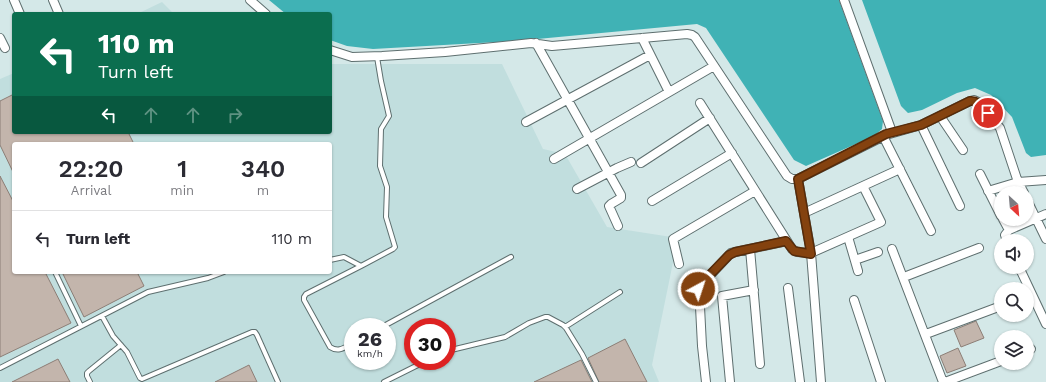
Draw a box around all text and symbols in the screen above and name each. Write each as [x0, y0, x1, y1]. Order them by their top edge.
text: 110 m [98, 27, 175, 60]
icon: left [32, 28, 84, 80]
text: Turn left [98, 61, 173, 82]
pin [971, 96, 1005, 130]
icon: arrive [977, 102, 999, 124]
icon: left [98, 104, 120, 126]
icon: ahead [140, 104, 162, 126]
icon: ahead [182, 104, 204, 126]
icon: right [224, 104, 246, 126]
text: 22:20 [59, 155, 124, 183]
text: 1 [177, 155, 187, 183]
text: 340 [241, 155, 285, 183]
text: Arrival [71, 183, 111, 198]
text: min [170, 183, 194, 198]
text: m [257, 183, 269, 198]
north arrow [994, 186, 1034, 226]
map controls [994, 186, 1034, 370]
icon: left [32, 228, 54, 250]
text: Turn left [66, 230, 130, 248]
text: 110 m [272, 230, 312, 248]
button: sound [994, 234, 1034, 274]
position arrow [677, 268, 719, 310]
button: search [994, 282, 1034, 322]
speed limit sign: 30 [404, 318, 456, 370]
text: 26 [358, 327, 382, 351]
button: layers [994, 330, 1034, 370]
text: km/h [357, 348, 383, 359]

